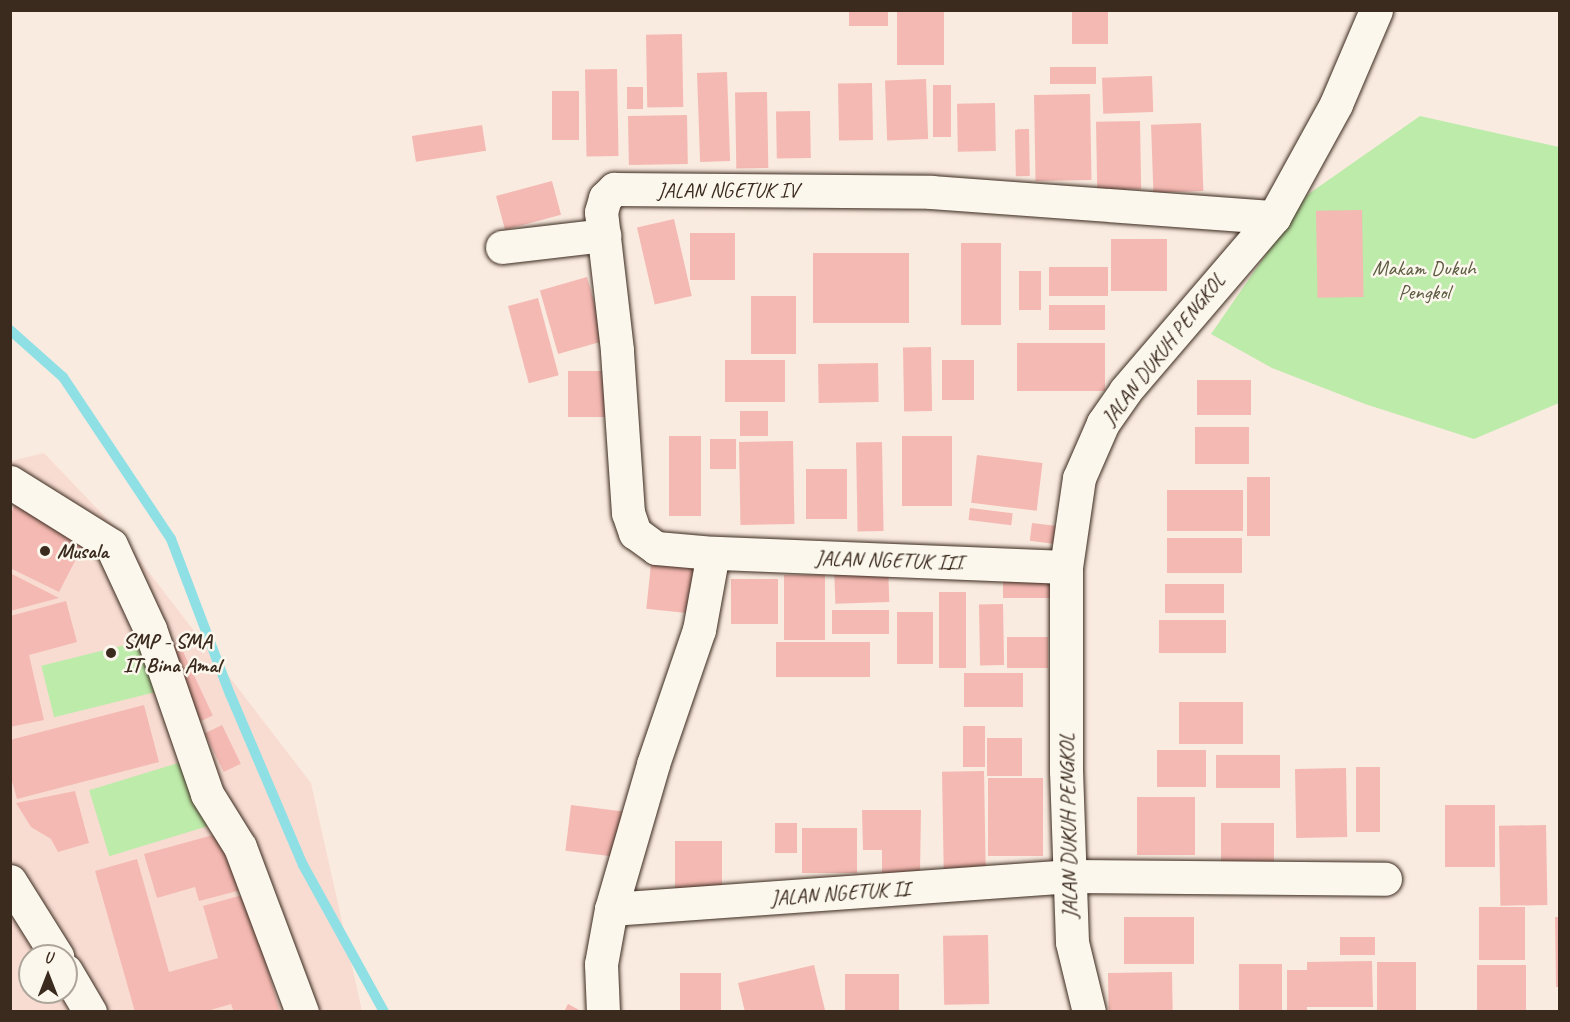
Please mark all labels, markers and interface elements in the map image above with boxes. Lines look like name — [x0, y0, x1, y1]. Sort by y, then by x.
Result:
street label: JALAN NGETUK IV — [657, 177, 799, 203]
park label: Makam Dukuh Pengkol — [1372, 255, 1476, 305]
street label: JALAN DUKUH PENGKOL — [1096, 268, 1230, 430]
place label: Musala — [57, 538, 108, 564]
marker: Musala — [38, 544, 52, 558]
street label: JALAN NGETUK III — [815, 545, 963, 575]
place label: SMP - SMA IT Bina Amal — [123, 628, 221, 678]
marker: SMP - SMA IT Bina Amal — [104, 646, 118, 660]
street label: JALAN DUKUH PENGKOL — [1054, 733, 1082, 919]
street label: JALAN NGETUK II — [770, 876, 910, 910]
north arrow — [18, 944, 78, 1004]
text: U — [44, 948, 52, 968]

